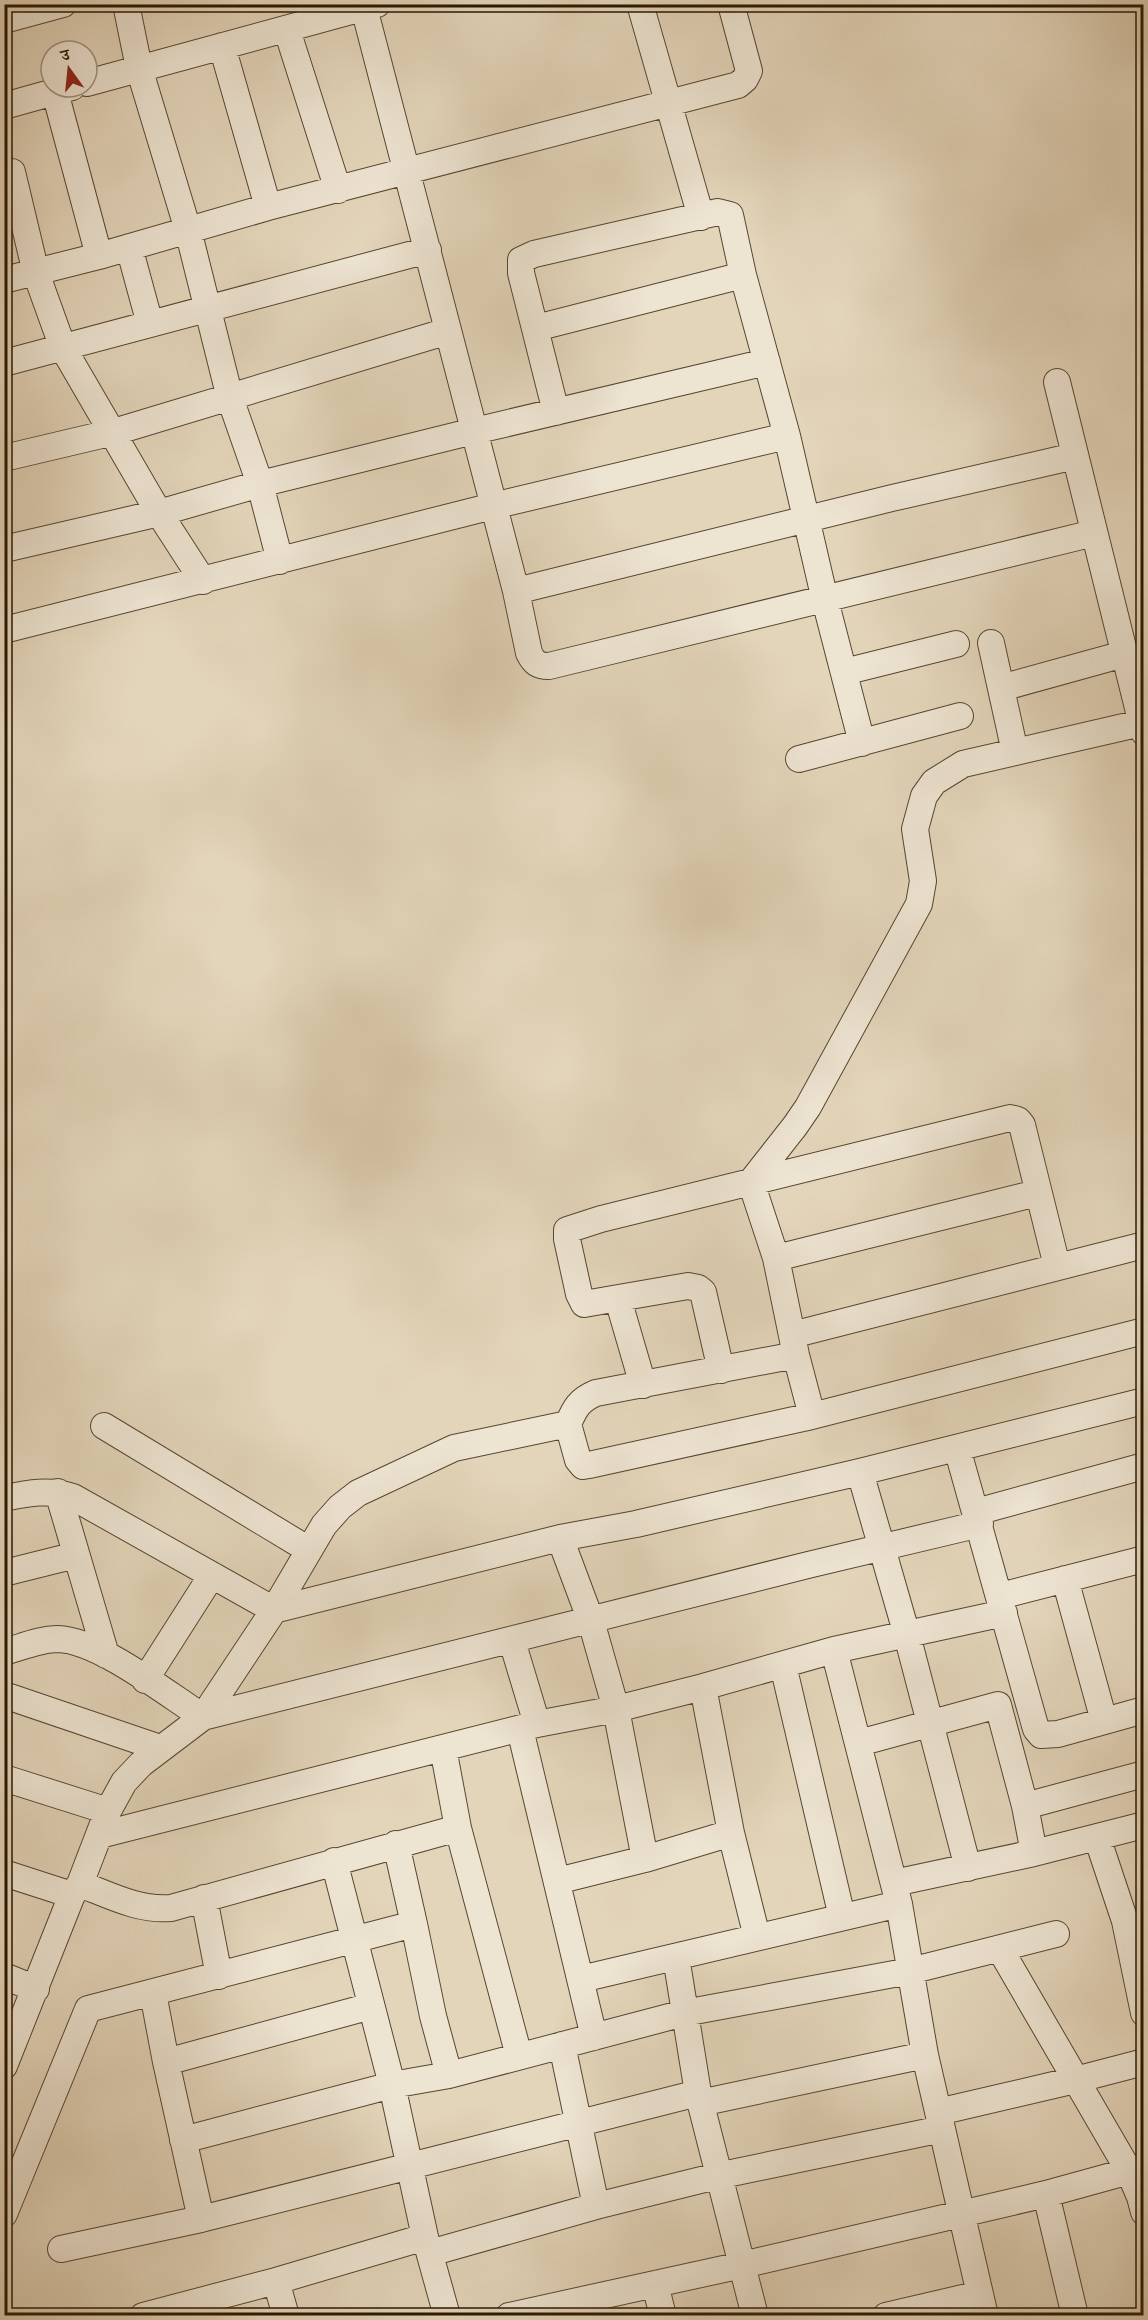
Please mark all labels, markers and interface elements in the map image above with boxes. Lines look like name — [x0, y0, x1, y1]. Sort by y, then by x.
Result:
north arrow — [39, 39, 99, 99]
text: उ — [58, 45, 74, 67]

